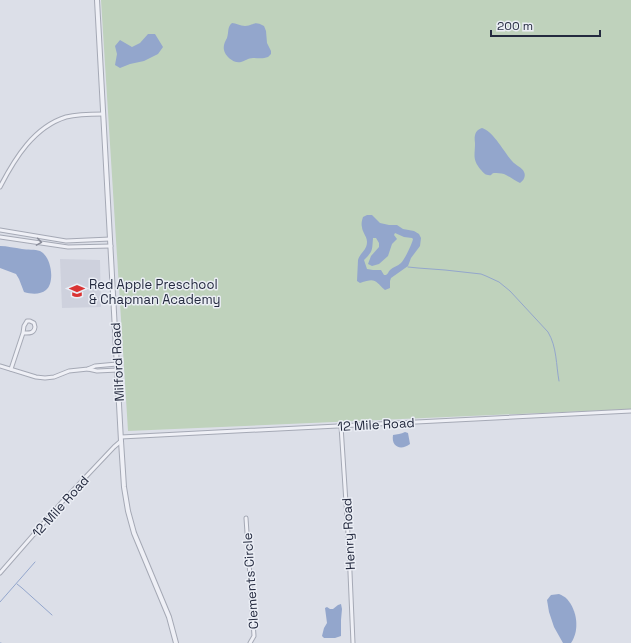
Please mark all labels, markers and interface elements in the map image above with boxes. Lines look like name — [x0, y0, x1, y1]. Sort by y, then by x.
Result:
scale bar — [491, 12, 600, 38]
text: 200 m — [497, 18, 533, 34]
one-way arrow — [36, 238, 42, 246]
place label: Red Apple Preschool & Chapman Academy — [89, 276, 221, 308]
school or university icon: Red Apple Preschool & Chapman Academy — [68, 282, 86, 300]
street label: Milford Road — [107, 322, 128, 402]
street label: 12 Mile Road — [337, 414, 415, 435]
street label: 12 Mile Road — [28, 472, 93, 541]
street label: Henry Road — [338, 497, 359, 571]
street label: Clements Circle — [239, 532, 262, 630]

